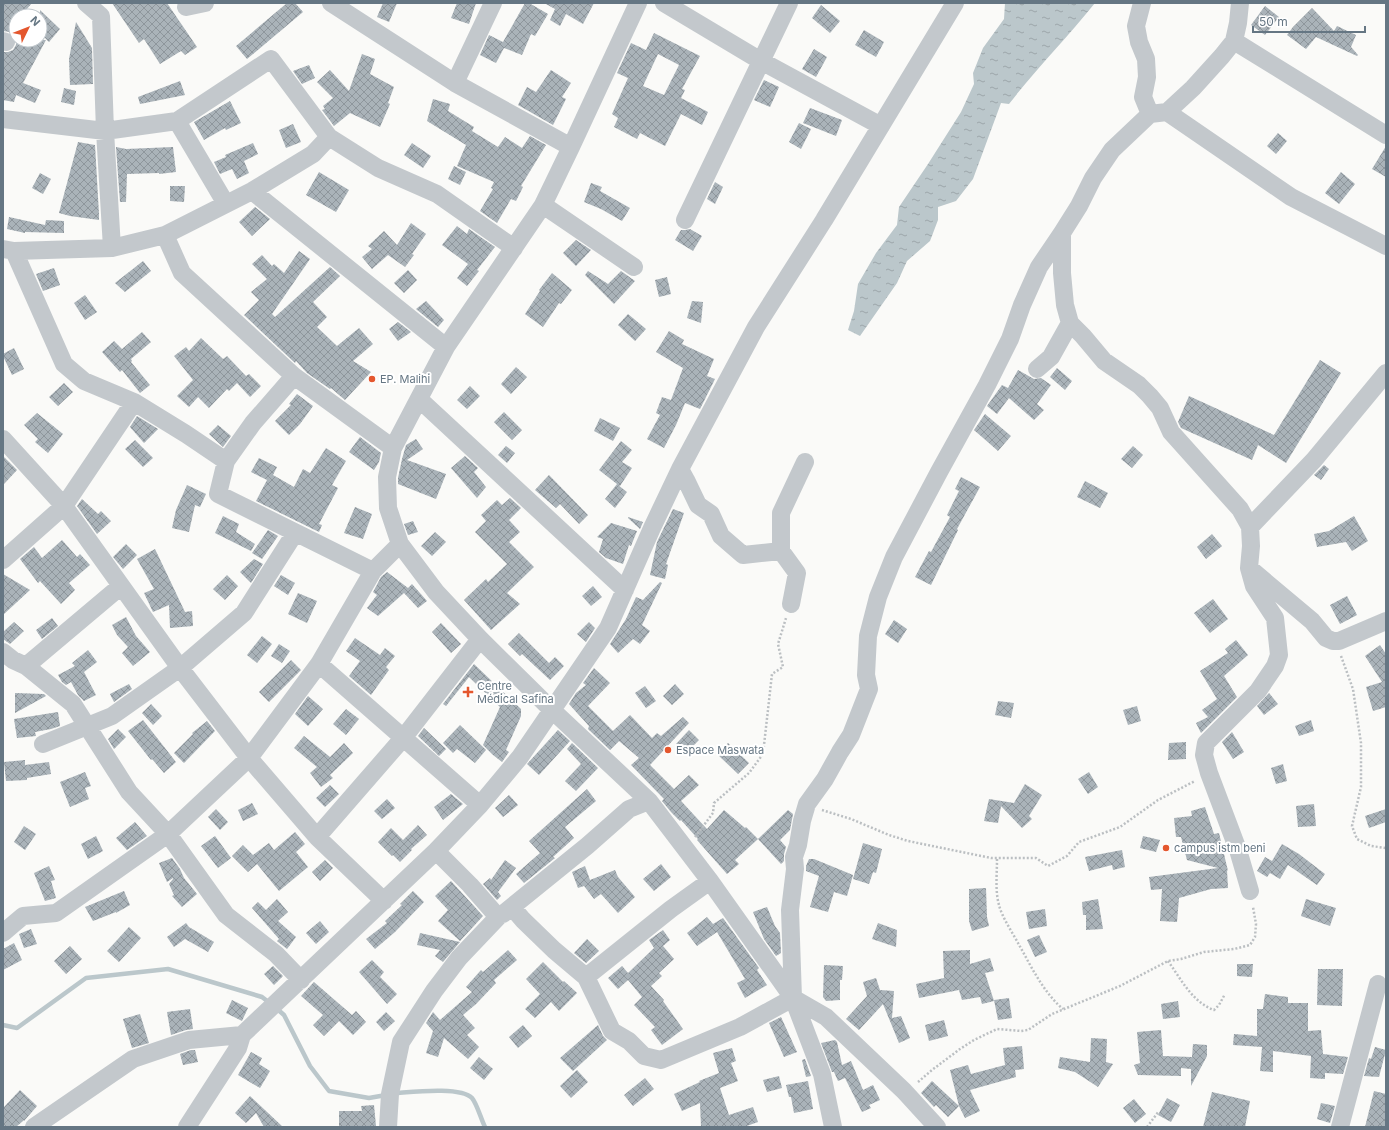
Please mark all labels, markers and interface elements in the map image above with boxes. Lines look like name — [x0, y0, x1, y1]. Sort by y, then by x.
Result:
north arrow — [8, 8, 48, 48]
scale bar — [1253, 8, 1365, 34]
text: N — [27, 13, 43, 29]
text: 50 m — [1259, 14, 1288, 29]
place label: EP. Malihi — [380, 372, 430, 386]
marker: EP. Malihi — [367, 374, 377, 384]
place label: Centre Médical Safina — [477, 679, 554, 706]
marker: Centre Médical Safina — [462, 686, 474, 698]
place label: Espace Maswata — [676, 743, 764, 757]
marker: Espace Maswata — [663, 745, 673, 755]
place label: campus istm beni — [1174, 841, 1265, 855]
marker: campus istm beni — [1161, 843, 1171, 853]

